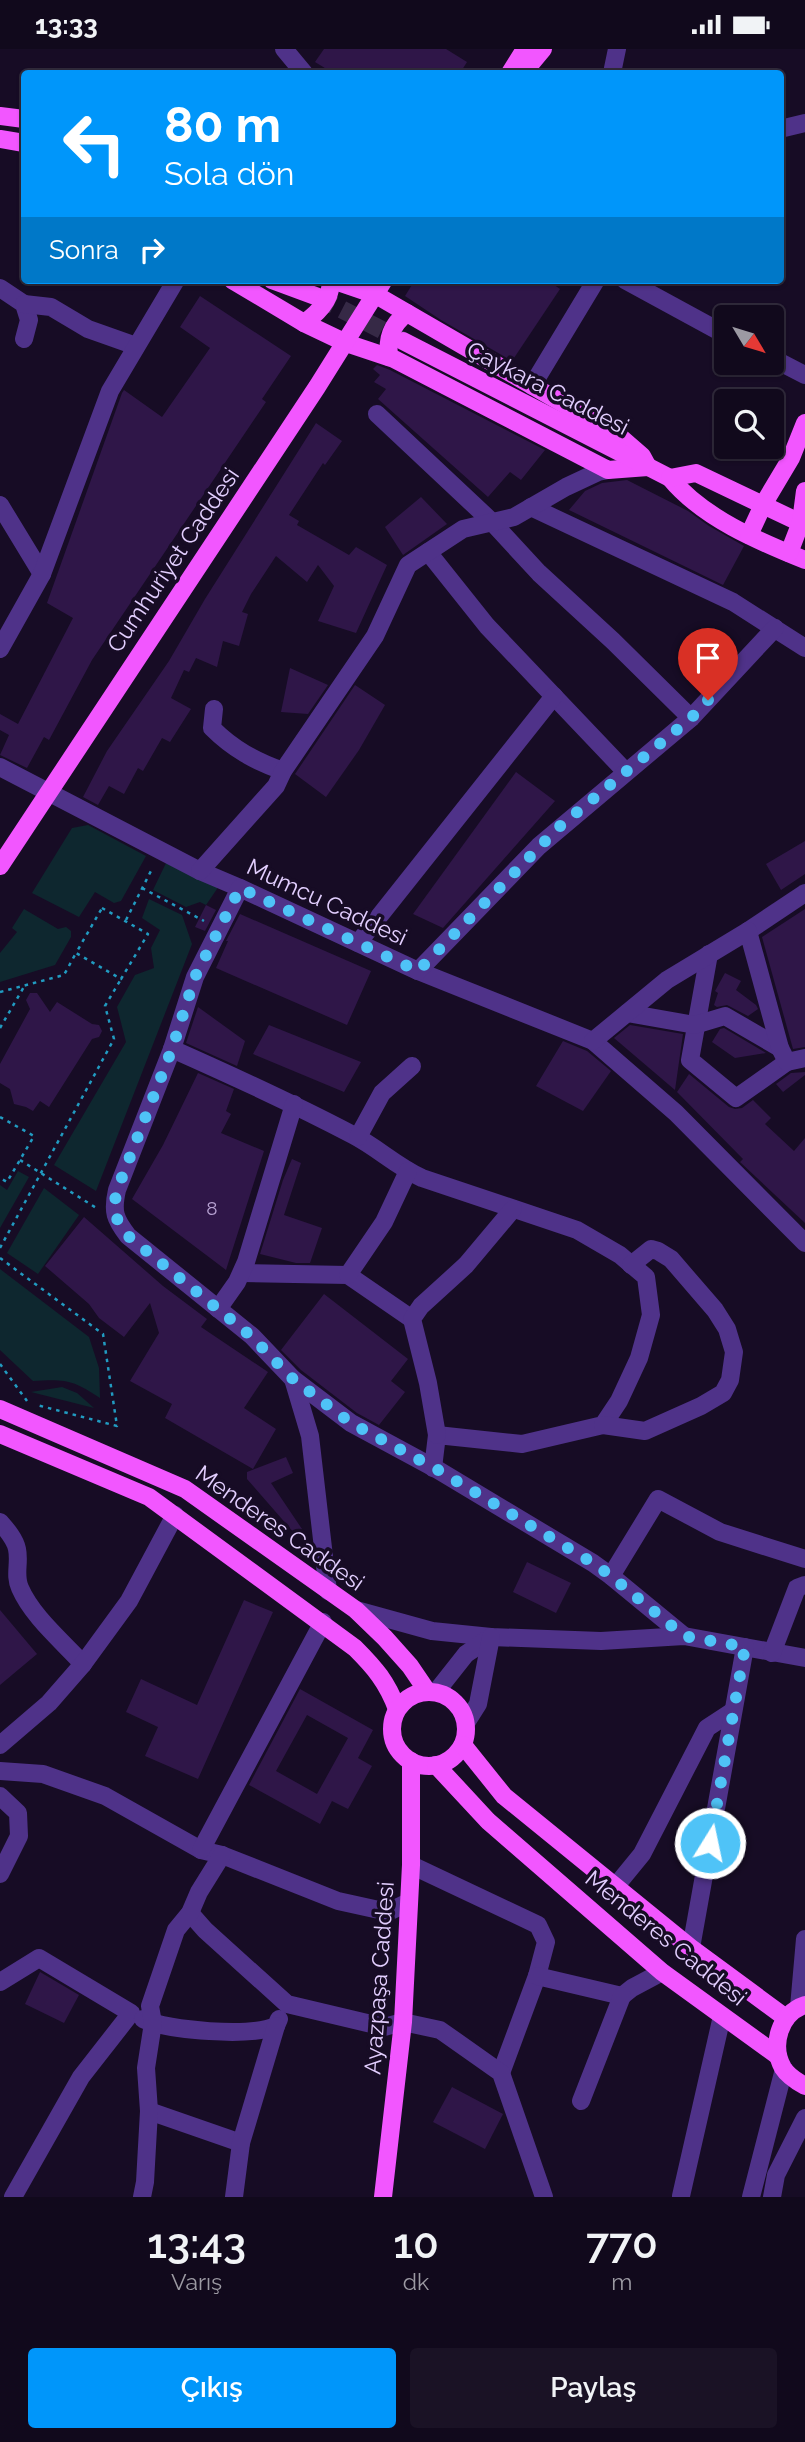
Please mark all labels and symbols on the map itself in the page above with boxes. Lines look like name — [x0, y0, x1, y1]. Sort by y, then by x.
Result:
north arrow — [714, 305, 784, 375]
street label: Çaykara Caddesi — [463, 335, 634, 440]
street label: Cumhuriyet Caddesi — [101, 463, 244, 657]
pin — [678, 628, 738, 700]
street label: Mumcu Caddesi — [243, 853, 412, 950]
house number: 8 — [206, 1197, 218, 1219]
street label: Menderes Caddesi — [191, 1459, 370, 1596]
position arrow — [673, 1806, 747, 1880]
street label: Menderes Caddesi — [580, 1864, 752, 2011]
street label: Ayazpaşa Caddesi — [358, 1880, 399, 2075]

